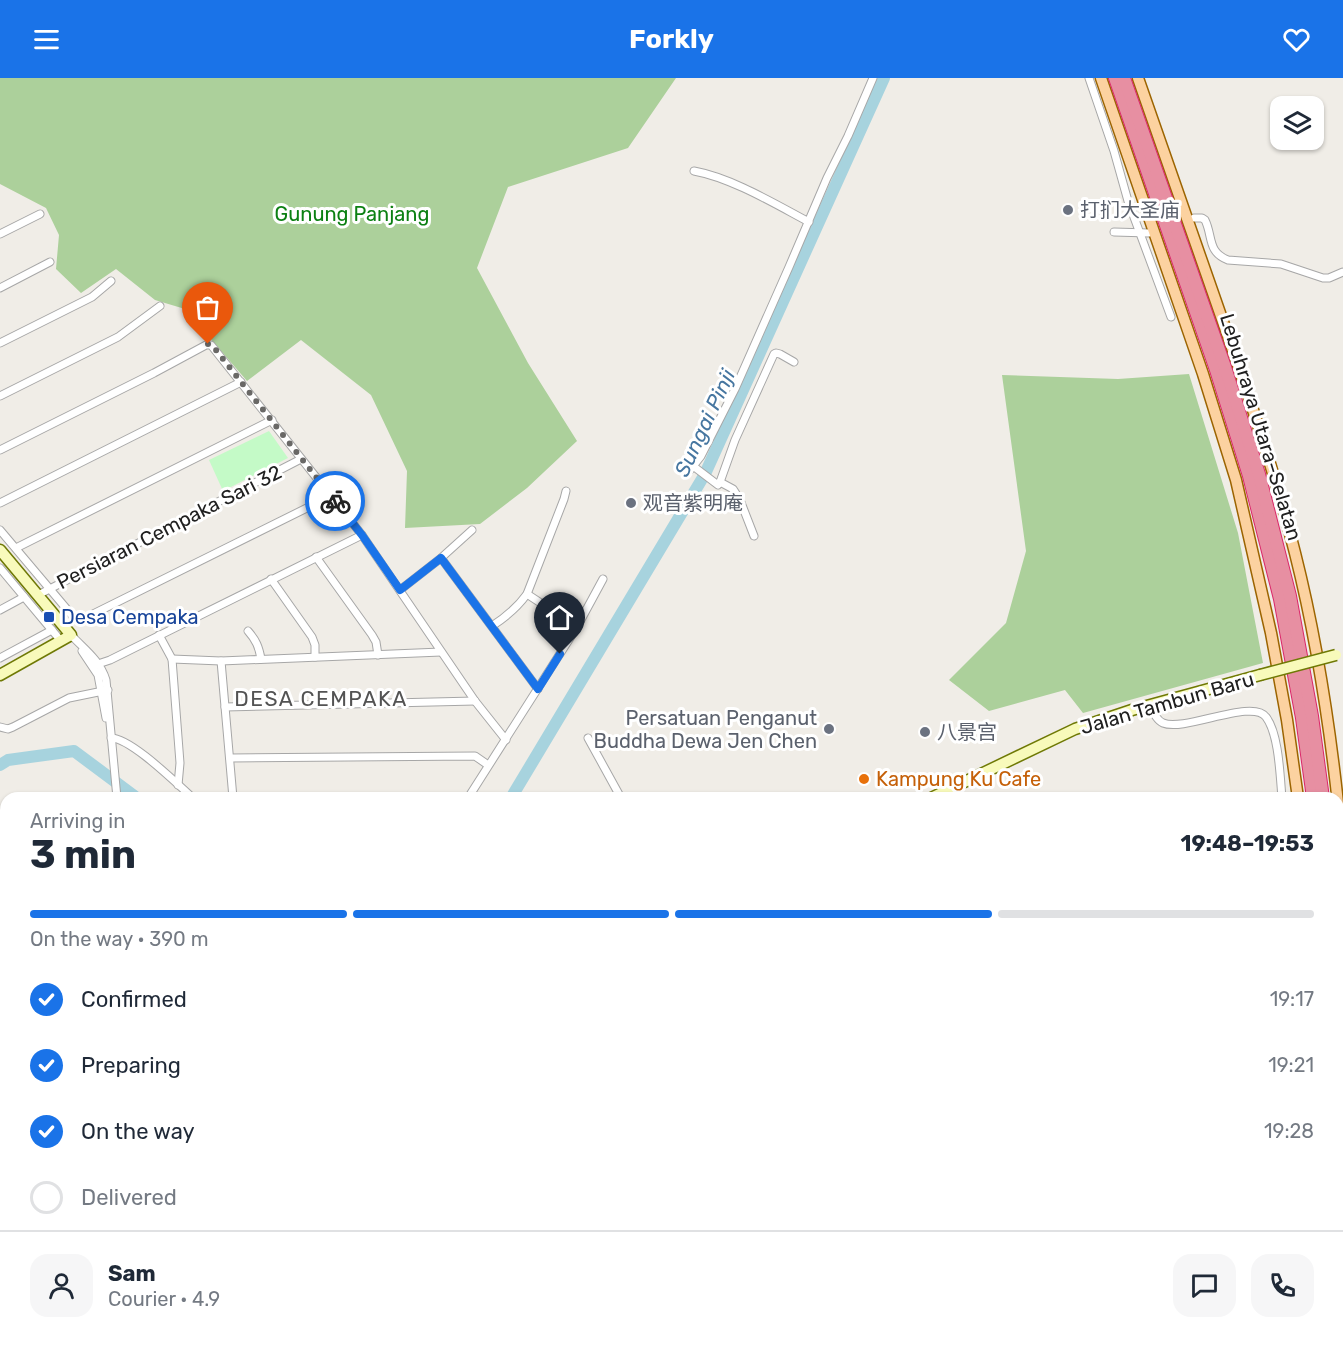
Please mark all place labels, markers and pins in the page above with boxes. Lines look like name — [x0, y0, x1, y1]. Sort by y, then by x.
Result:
place label: 打扪大圣庙 — [1080, 198, 1180, 222]
marker: 打扪大圣庙 — [1061, 203, 1075, 217]
pin — [182, 282, 233, 344]
place label: 观音紫明庵 — [643, 491, 743, 515]
marker: 观音紫明庵 — [624, 496, 638, 510]
pin — [534, 592, 585, 654]
place label: Desa Cempaka — [61, 605, 199, 629]
marker: Desa Cempaka — [42, 610, 56, 624]
place label: Persatuan Penganut Buddha Dewa Jen Chen — [594, 706, 817, 753]
place label: 八景宫 — [937, 720, 997, 744]
marker: Persatuan Penganut Buddha Dewa Jen Chen — [822, 722, 836, 736]
marker: 八景宫 — [918, 725, 932, 739]
place label: Kampung Ku Cafe — [876, 767, 1041, 791]
marker: Kampung Ku Cafe — [857, 772, 871, 786]

